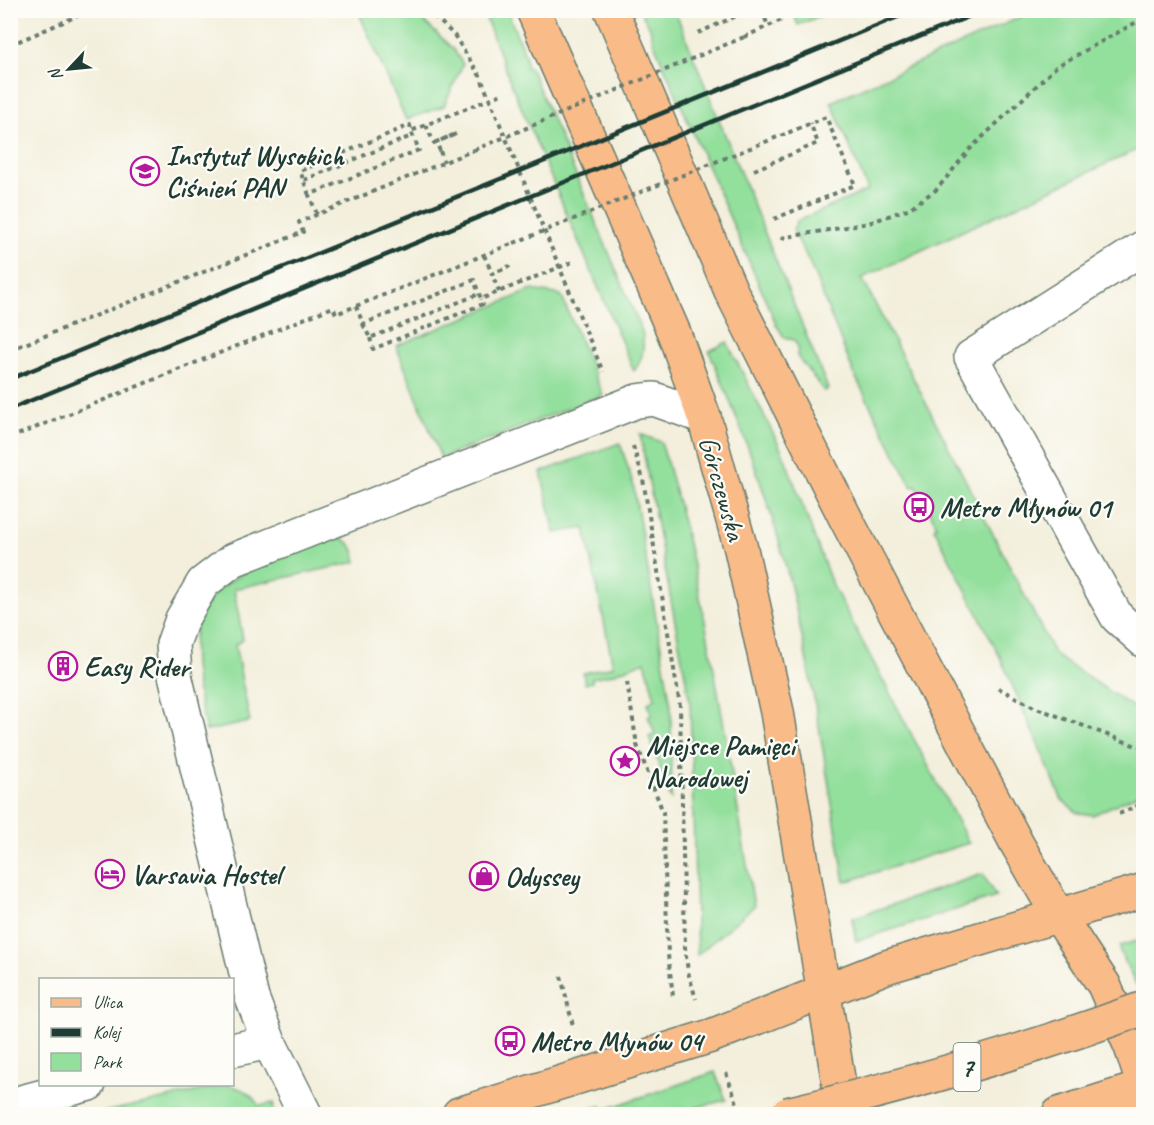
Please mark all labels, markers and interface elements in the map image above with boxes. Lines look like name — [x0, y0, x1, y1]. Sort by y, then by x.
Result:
north arrow — [39, 39, 99, 99]
text: N — [44, 64, 68, 84]
place label: Instytut Wysokich Ciśnień PAN — [166, 138, 345, 205]
school or university icon: Instytut Wysokich Ciśnień PAN — [129, 155, 161, 187]
street label: Górczewska — [691, 432, 755, 546]
place label: Metro Młynów 01 — [940, 490, 1115, 525]
bus stop icon: Metro Młynów 01 — [903, 491, 935, 523]
place label: Easy Rider — [84, 649, 192, 685]
building icon: Easy Rider — [47, 650, 79, 682]
place label: Miejsce Pamięci Narodowej — [646, 728, 798, 795]
place icon: Miejsce Pamięci Narodowej — [609, 745, 641, 777]
place label: Varsavia Hostel — [131, 857, 286, 892]
hotel icon: Varsavia Hostel — [94, 858, 126, 890]
place label: Odyssey — [505, 859, 581, 895]
shop icon: Odyssey — [468, 860, 500, 892]
legend — [39, 978, 234, 1086]
text: Ulica — [93, 991, 124, 1013]
text: Kolej — [93, 1021, 122, 1043]
place label: Metro Młynów 04 — [531, 1024, 706, 1059]
bus stop icon: Metro Młynów 04 — [494, 1025, 526, 1057]
road number: 7 — [954, 1043, 980, 1091]
text: Park — [93, 1051, 123, 1073]

